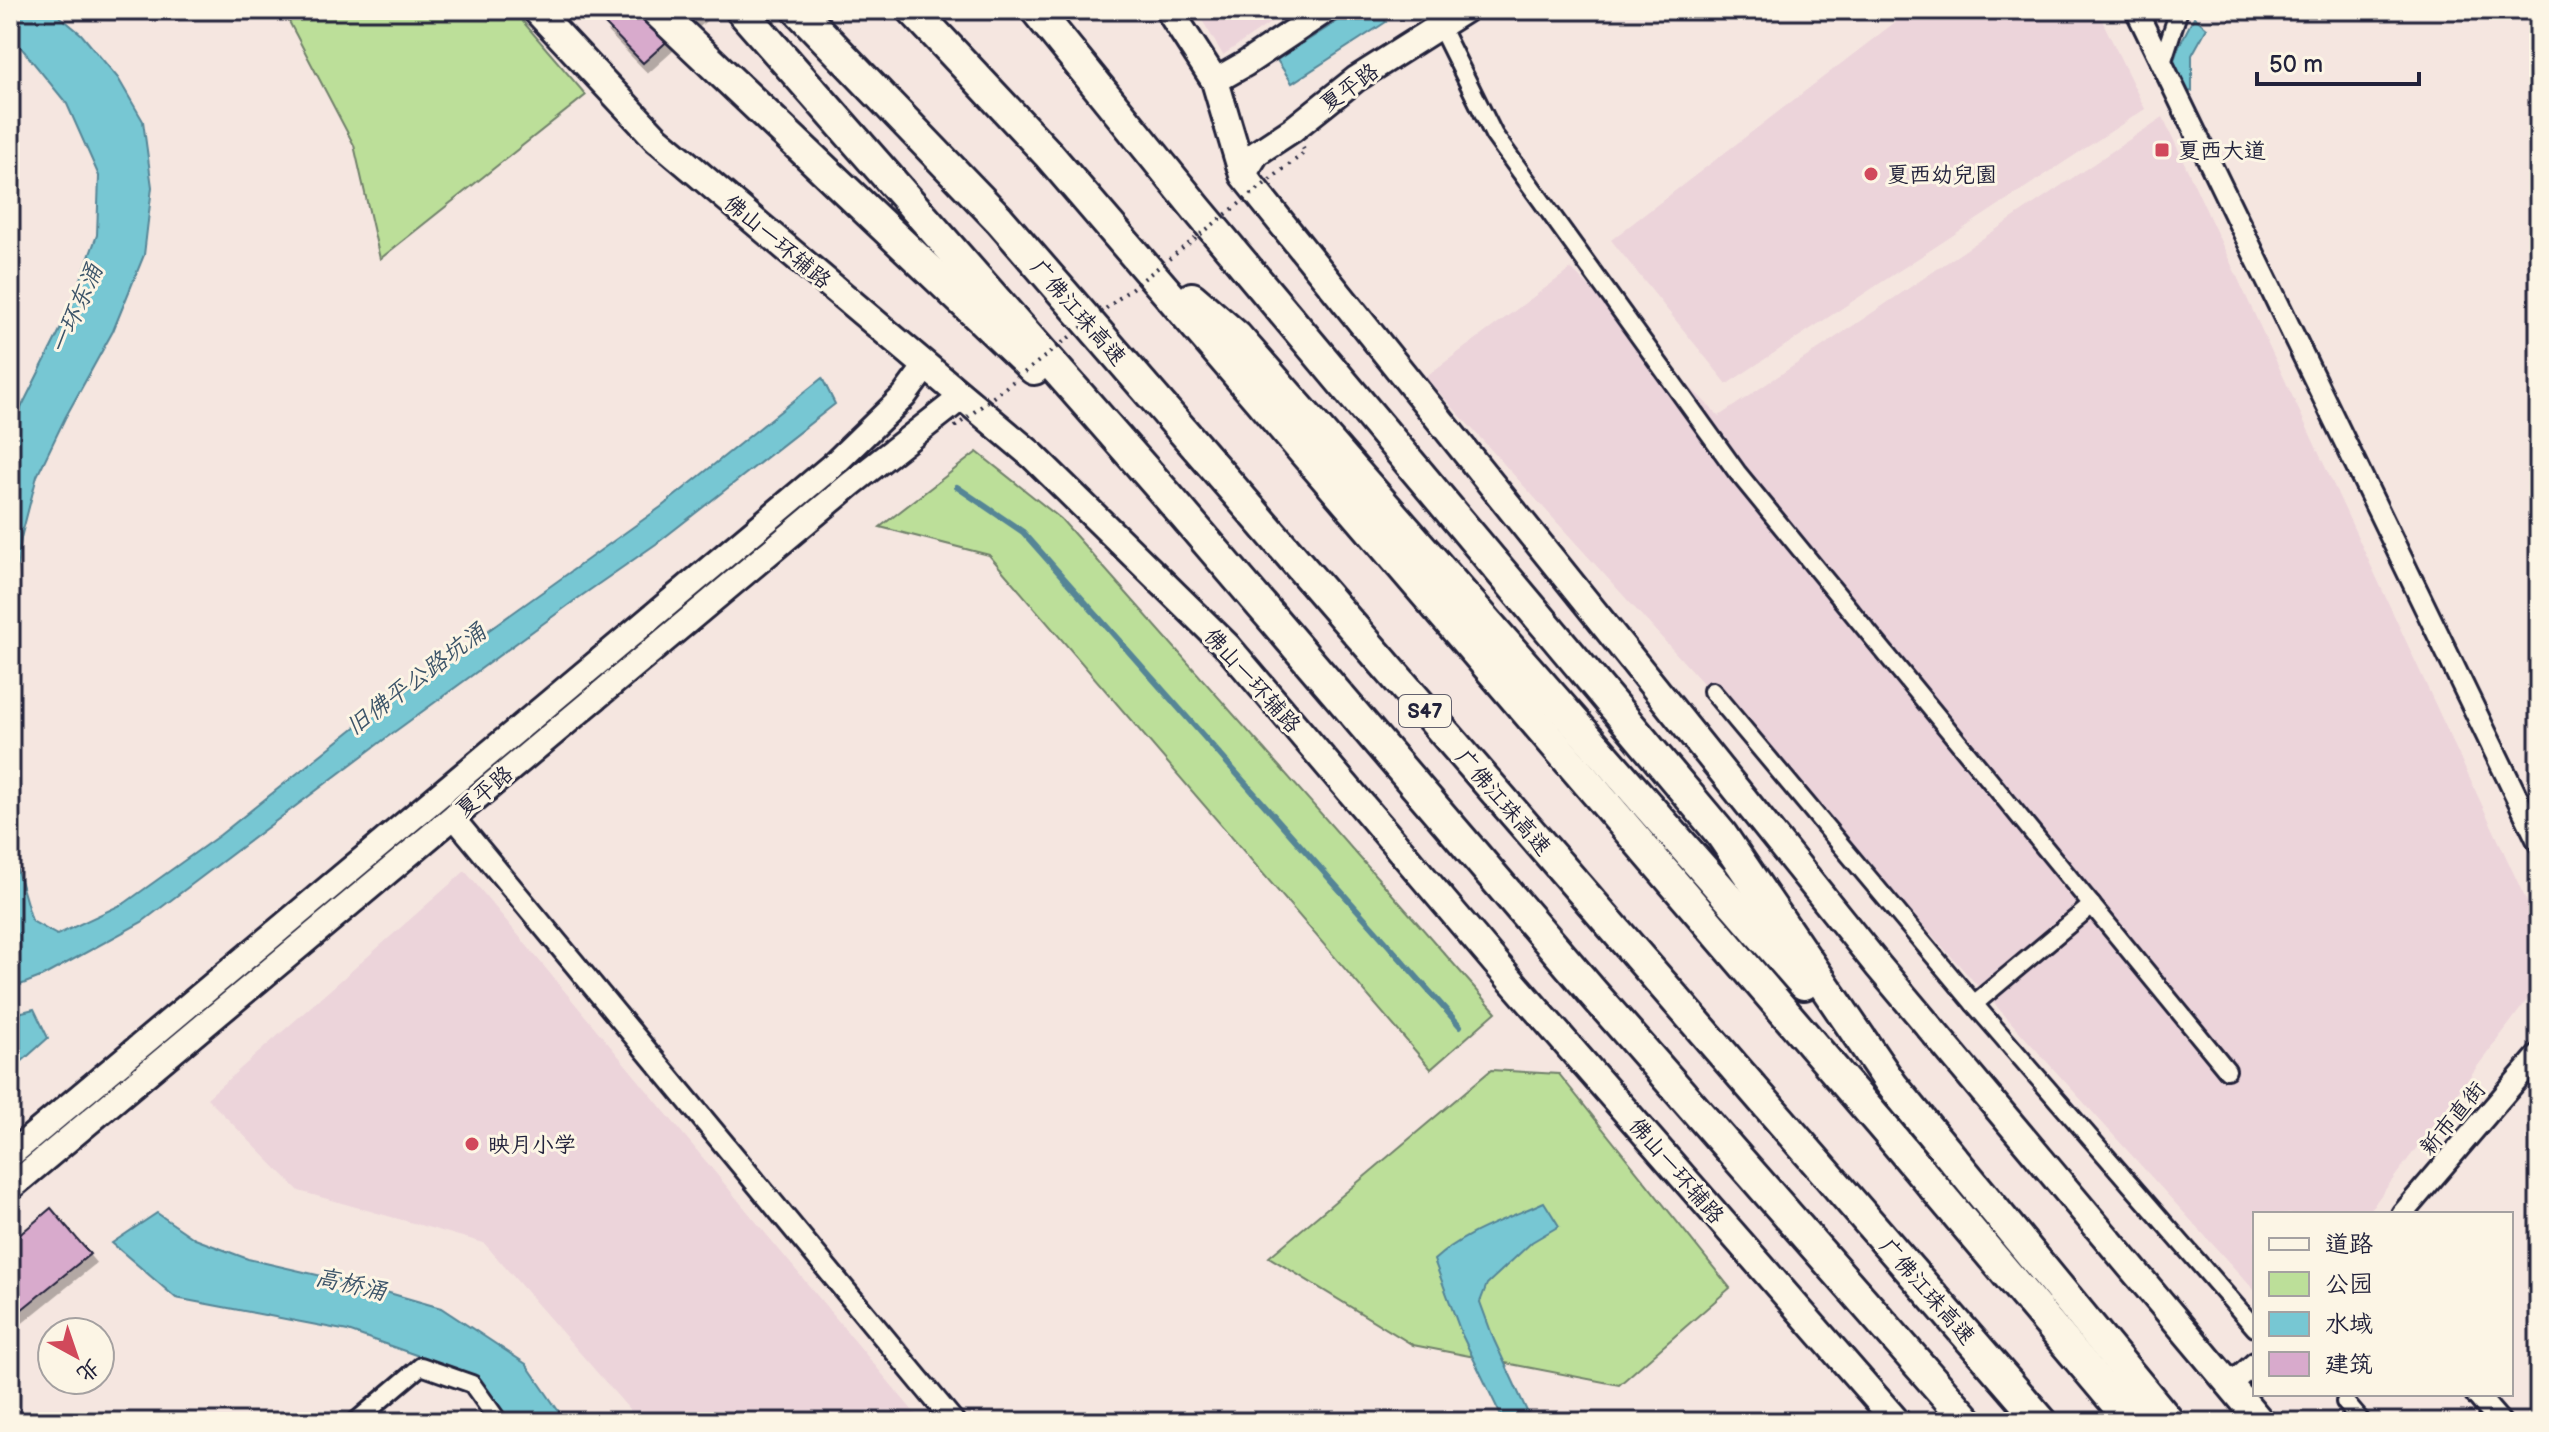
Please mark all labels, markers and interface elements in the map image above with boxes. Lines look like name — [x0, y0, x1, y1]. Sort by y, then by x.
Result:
scale bar — [2257, 36, 2419, 86]
text: 50 m — [2269, 50, 2323, 79]
street label: 夏平路 — [1315, 58, 1385, 119]
place label: 夏西大道 — [2178, 138, 2266, 165]
marker: 夏西大道 — [2153, 141, 2171, 159]
place label: 夏西幼兒園 — [1887, 162, 1997, 189]
marker: 夏西幼兒園 — [1862, 165, 1880, 183]
street label: 佛山一环辅路 — [718, 189, 836, 295]
street label: 广佛江珠高速 — [1024, 254, 1131, 372]
water label: 一环东涌 — [44, 259, 110, 359]
water label: 旧佛平公路坑涌 — [340, 617, 493, 742]
street label: 佛山一环辅路 — [1198, 623, 1306, 739]
road number: S47 — [1399, 695, 1451, 727]
street label: 广佛江珠高速 — [1449, 744, 1556, 862]
street label: 夏平路 — [451, 761, 519, 824]
street label: 新市直街 — [2415, 1077, 2492, 1161]
street label: 佛山一环辅路 — [1622, 1112, 1729, 1230]
place label: 映月小学 — [488, 1132, 576, 1159]
marker: 映月小学 — [463, 1135, 481, 1153]
legend — [2253, 1212, 2513, 1396]
text: 道路 — [2325, 1230, 2373, 1259]
street label: 广佛江珠高速 — [1873, 1233, 1980, 1351]
water label: 高桥涌 — [313, 1262, 390, 1307]
text: 公园 — [2325, 1270, 2373, 1299]
text: 水域 — [2325, 1310, 2373, 1339]
north arrow — [36, 1316, 116, 1396]
text: 建筑 — [2325, 1350, 2373, 1379]
text: 北 — [71, 1353, 105, 1388]

